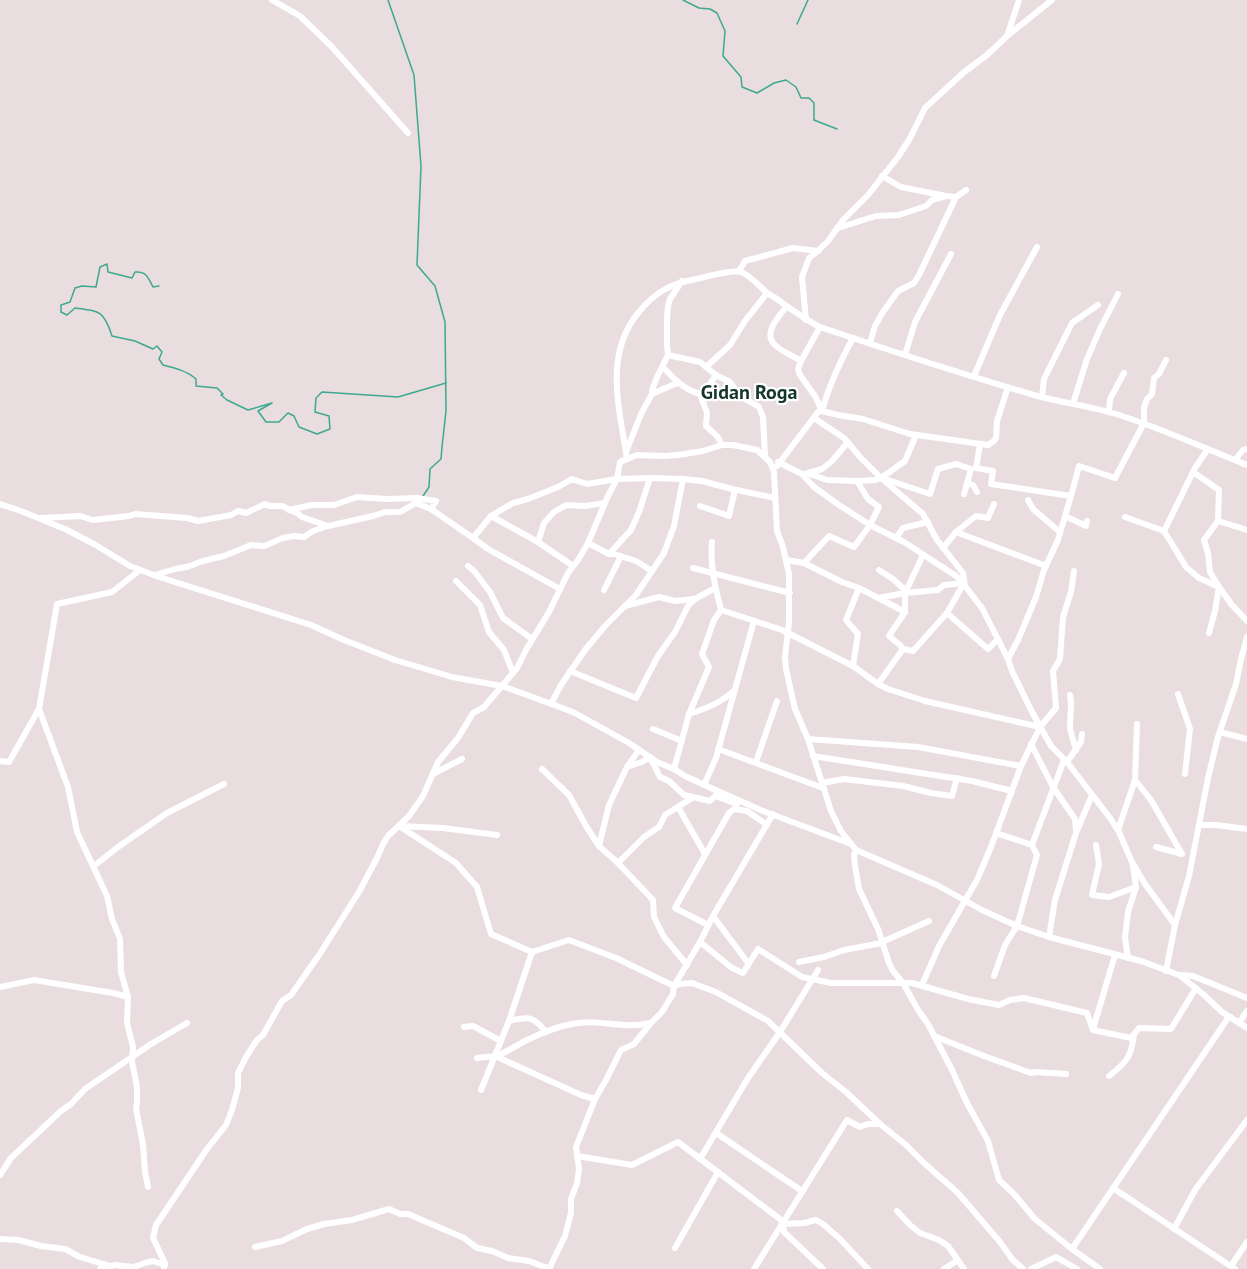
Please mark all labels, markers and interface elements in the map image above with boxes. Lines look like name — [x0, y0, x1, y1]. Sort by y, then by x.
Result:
district label: Gidan Roga — [701, 379, 797, 405]

